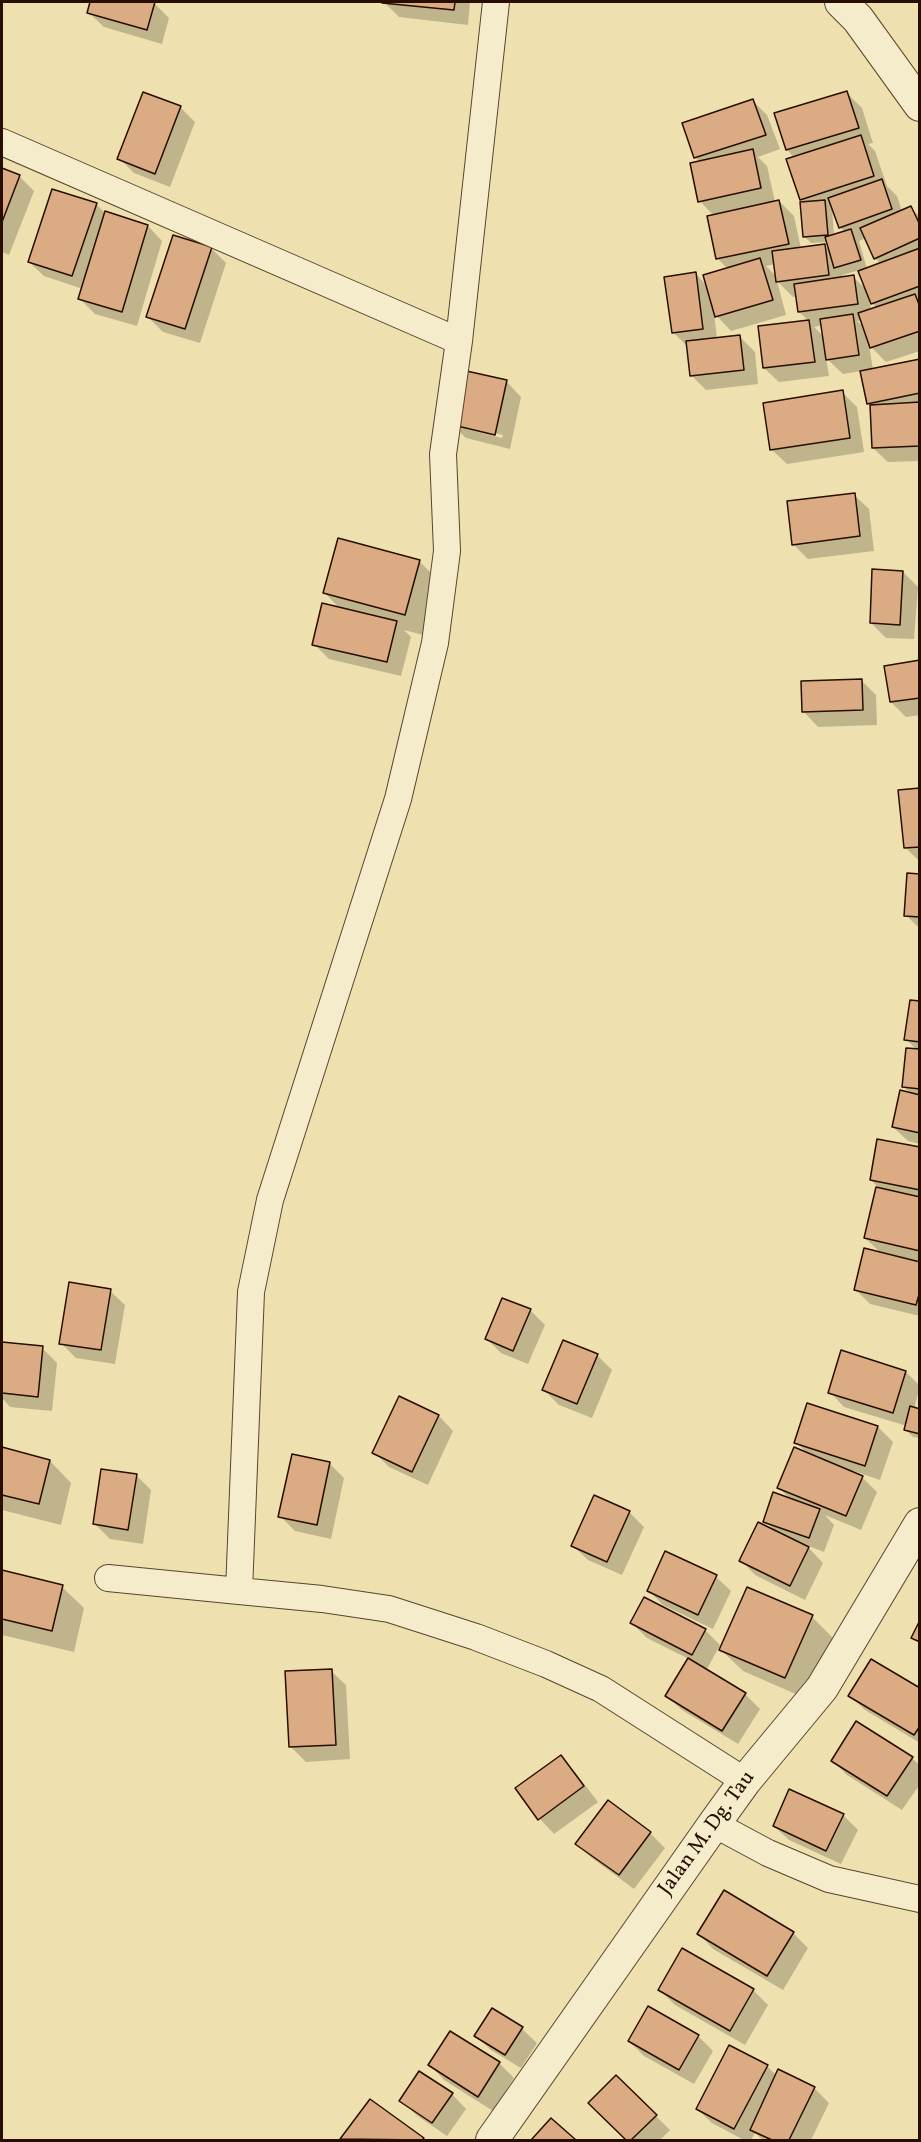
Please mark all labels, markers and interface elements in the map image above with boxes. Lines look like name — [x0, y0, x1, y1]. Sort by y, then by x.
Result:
street label: Jalan M. Dg. Tau — [654, 1767, 762, 1901]

